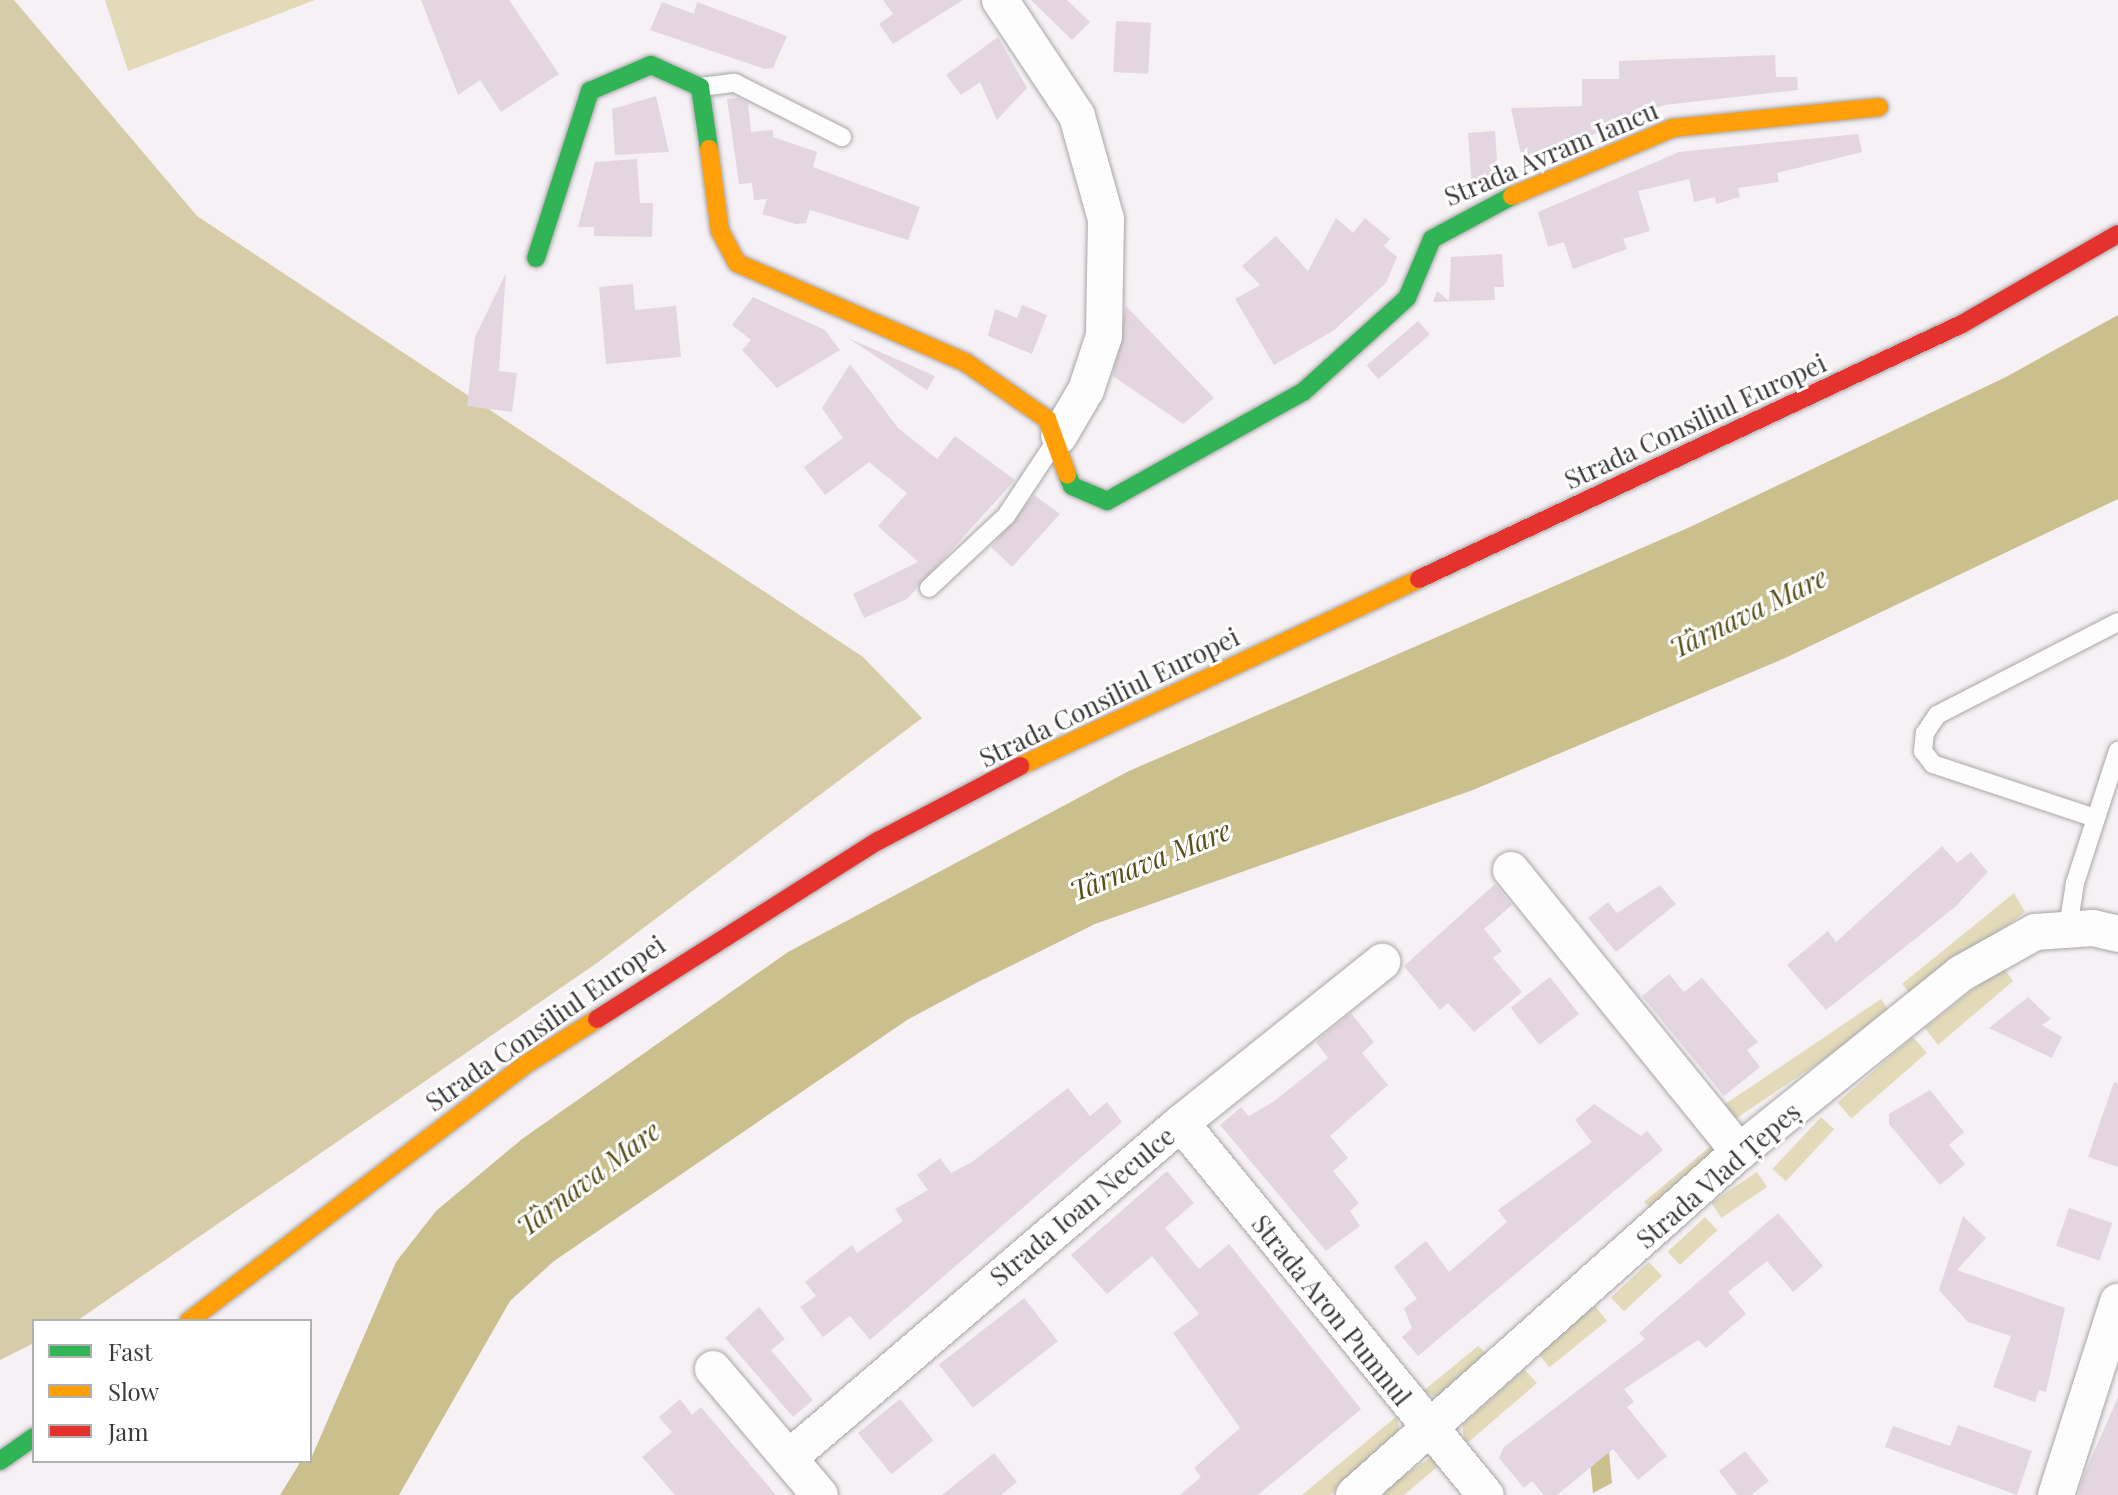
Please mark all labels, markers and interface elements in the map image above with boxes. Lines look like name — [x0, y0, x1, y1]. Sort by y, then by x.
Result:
street label: Strada Avram Iancu — [1439, 94, 1663, 212]
street label: Strada Consiliul Europei — [1559, 347, 1831, 495]
water label: Târnava Mare — [1664, 559, 1832, 665]
street label: Strada Consiliul Europei — [974, 620, 1244, 774]
water label: Târnava Mare — [1065, 812, 1235, 908]
street label: Strada Consiliul Europei — [419, 928, 671, 1118]
street label: Strada Vlad Țepeș — [1629, 1095, 1807, 1255]
water label: Târnava Mare — [510, 1113, 666, 1243]
street label: Strada Ioan Neculce — [983, 1120, 1181, 1292]
street label: Strada Aron Pumnul — [1245, 1208, 1419, 1412]
legend — [32, 1319, 312, 1463]
text: Fast — [108, 1335, 153, 1367]
text: Slow — [108, 1375, 159, 1407]
text: Jam — [108, 1415, 149, 1447]

